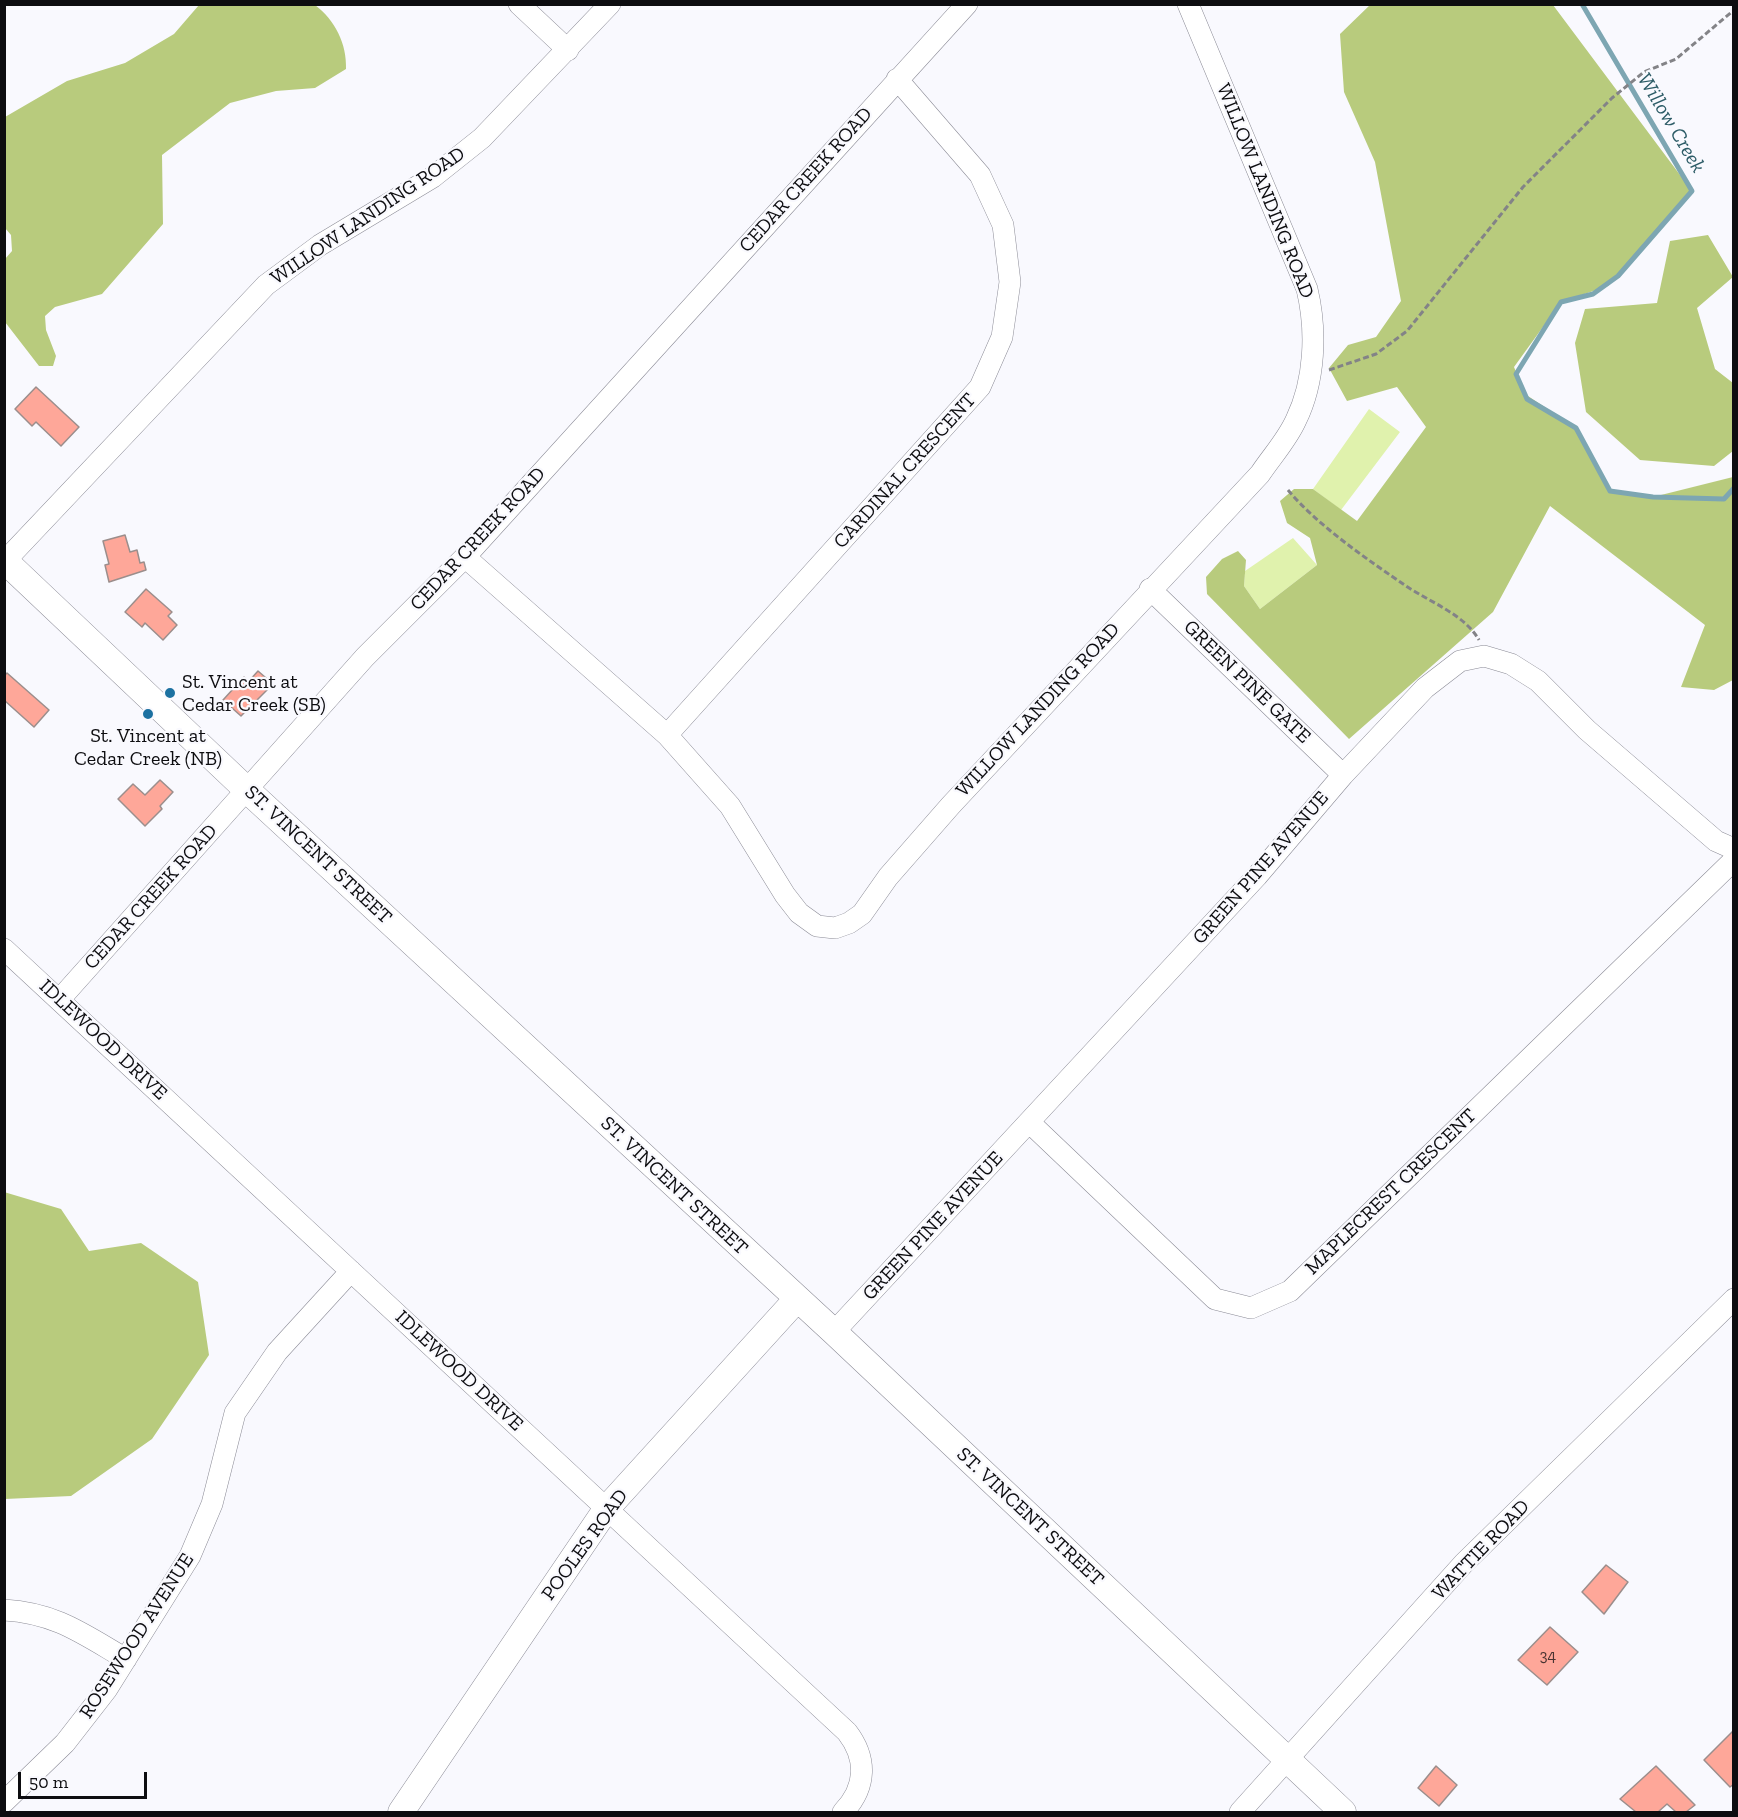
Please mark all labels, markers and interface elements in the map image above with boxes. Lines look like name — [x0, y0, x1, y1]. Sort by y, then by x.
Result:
water label: Willow Creek — [1631, 69, 1711, 177]
street label: WILLOW LANDING ROAD — [1211, 80, 1319, 302]
street label: CEDAR CREEK ROAD — [734, 102, 878, 258]
street label: WILLOW LANDING ROAD — [266, 142, 470, 290]
street label: CARDINAL CRESCENT — [829, 388, 981, 554]
street label: CEDAR CREEK ROAD — [405, 462, 551, 616]
street label: GREEN PINE GATE — [1178, 615, 1316, 749]
street label: WILLOW LANDING ROAD — [951, 618, 1125, 802]
place label: St. Vincent at Cedar Creek (SB) — [182, 670, 326, 717]
marker: St. Vincent at Cedar Creek (SB) — [163, 686, 177, 700]
marker: St. Vincent at Cedar Creek (NB) — [141, 707, 155, 721]
place label: St. Vincent at Cedar Creek (NB) — [74, 724, 222, 771]
street label: ST. VINCENT STREET — [239, 781, 397, 929]
street label: GREEN PINE AVENUE — [1188, 787, 1334, 949]
street label: CEDAR CREEK ROAD — [79, 819, 223, 975]
street label: IDLEWOOD DRIVE — [34, 975, 172, 1105]
street label: MAPLECREST CRESCENT — [1300, 1104, 1482, 1280]
street label: ST. VINCENT STREET — [595, 1112, 753, 1260]
street label: GREEN PINE AVENUE — [858, 1147, 1008, 1305]
street label: IDLEWOOD DRIVE — [390, 1306, 528, 1436]
street label: ST. VINCENT STREET — [951, 1443, 1109, 1591]
street label: POOLES ROAD — [537, 1485, 633, 1605]
street label: WATTIE ROAD — [1427, 1495, 1535, 1605]
street label: ROSEWOOD AVENUE — [75, 1549, 199, 1723]
house number: 34 — [1540, 1646, 1556, 1666]
scale bar — [21, 1760, 150, 1798]
text: 50 m — [29, 1771, 68, 1793]

